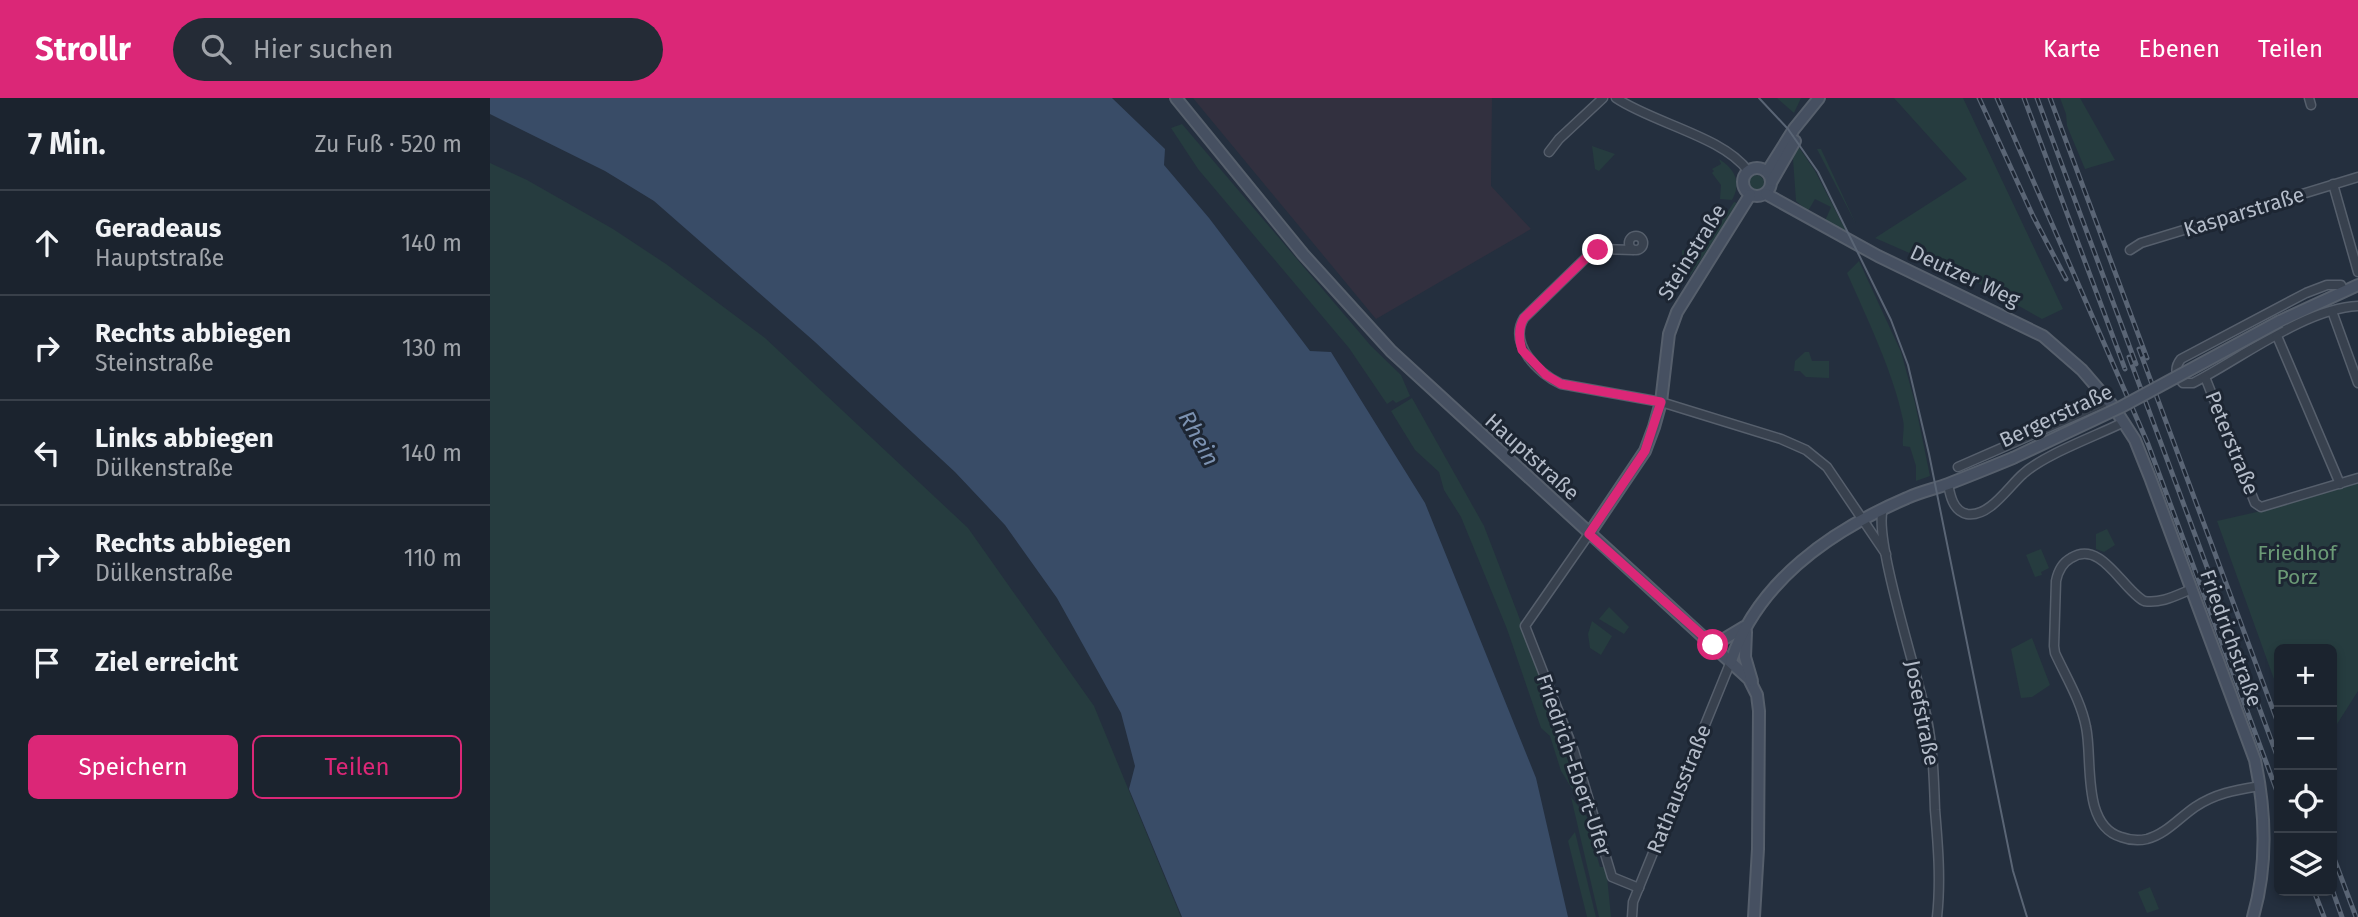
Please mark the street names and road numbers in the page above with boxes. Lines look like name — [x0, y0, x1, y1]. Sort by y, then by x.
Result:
street label: Kasparstraße — [2181, 181, 2307, 243]
street label: Steinstraße — [1652, 199, 1732, 305]
street label: Deutzer Weg — [1906, 239, 2024, 313]
street label: Bergerstraße — [1995, 378, 2117, 454]
street label: Peterstraße — [2199, 387, 2265, 499]
street label: Hauptstraße — [1479, 408, 1585, 506]
street label: Friedrichstraße — [2194, 566, 2268, 710]
street label: Josefstraße — [1899, 658, 1945, 768]
street label: Friedrich-Ebert-Ufer — [1531, 670, 1617, 860]
street label: Rathausstraße — [1641, 721, 1717, 857]

